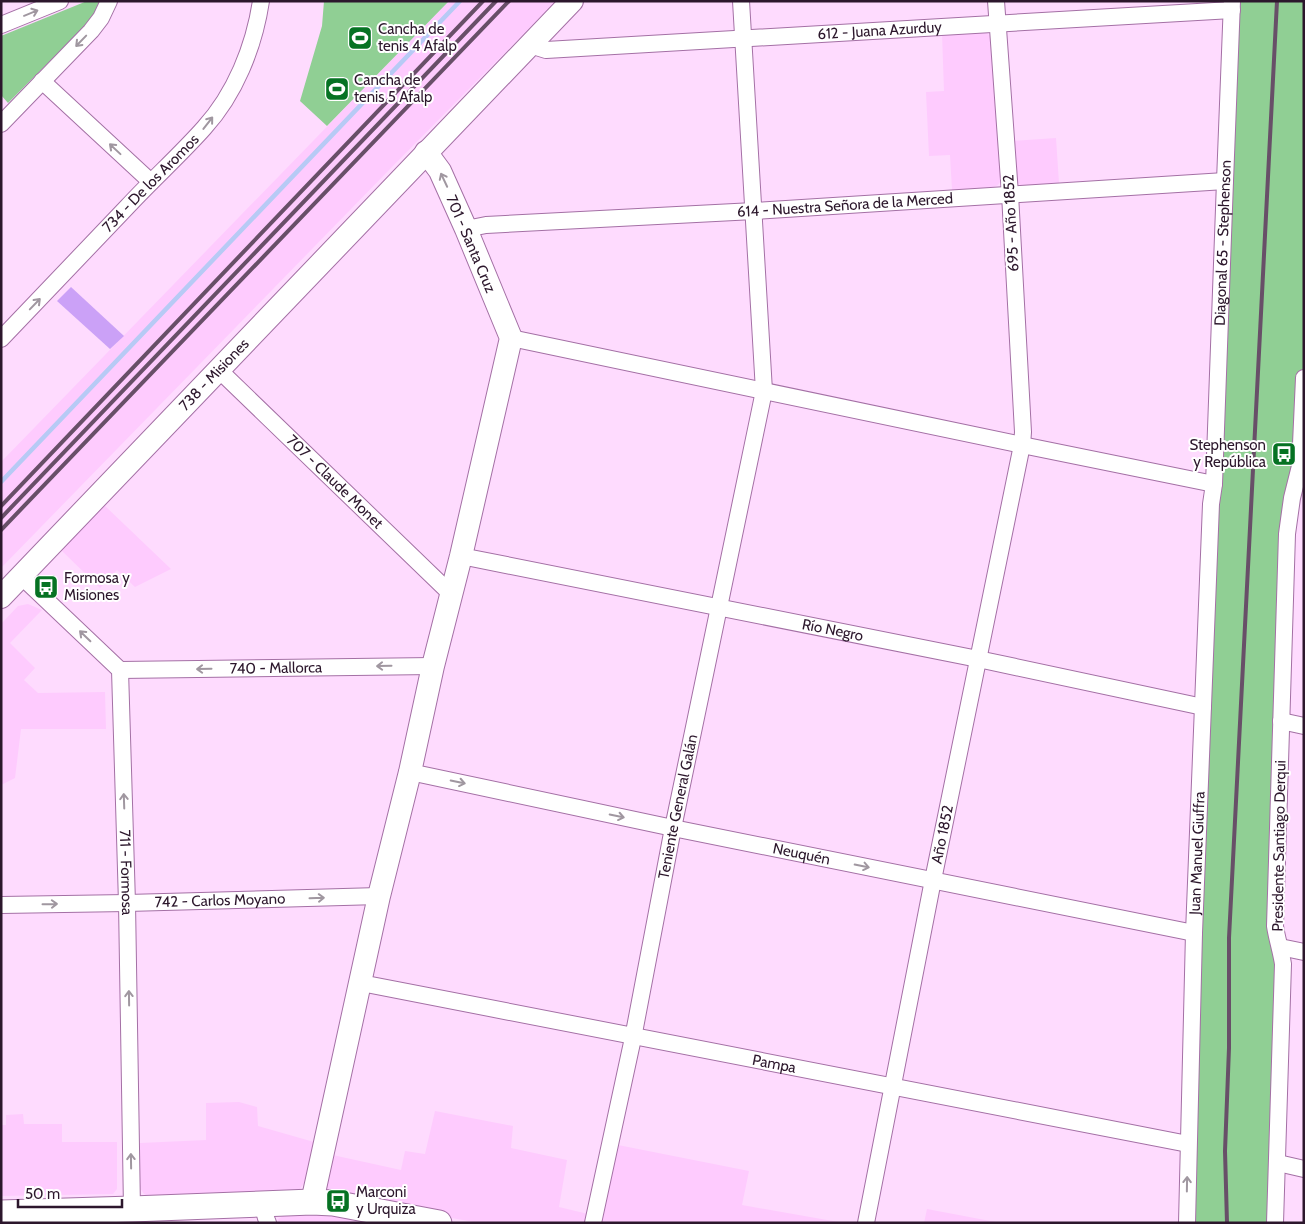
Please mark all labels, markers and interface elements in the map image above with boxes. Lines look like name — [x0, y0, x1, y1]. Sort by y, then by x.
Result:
one-way arrow — [23, 8, 38, 17]
street label: 612 - Juana Azurduy — [817, 18, 943, 43]
place label: Cancha de tenis 4 Afalp — [378, 20, 457, 55]
sports icon: Cancha de tenis 4 Afalp — [347, 25, 373, 51]
one-way arrow — [76, 34, 88, 46]
place label: Cancha de tenis 5 Afalp — [354, 71, 432, 106]
sports icon: Cancha de tenis 5 Afalp — [324, 76, 350, 102]
one-way arrow — [202, 117, 213, 130]
street label: 734 - De los Aromos — [99, 130, 203, 236]
one-way arrow — [109, 143, 122, 155]
street label: Diagonal 65 - Stephenson — [1211, 160, 1235, 326]
one-way arrow — [439, 173, 449, 188]
street label: 695 - Año 1852 — [999, 174, 1023, 272]
street label: 614 - Nuestra Señora de la Merced — [737, 189, 954, 221]
street label: 701 - Santa Cruz — [442, 192, 500, 296]
one-way arrow — [29, 298, 41, 310]
street label: 738 - Misiones — [175, 335, 253, 414]
street label: 707 - Claude Monet — [283, 431, 387, 532]
place label: Stephenson y República — [1189, 436, 1267, 471]
bus stop icon: Stephenson y República — [1271, 441, 1297, 467]
place label: Formosa y Misiones — [64, 569, 130, 604]
bus stop icon: Formosa y Misiones — [33, 574, 59, 600]
street label: Río Negro — [800, 615, 865, 645]
one-way arrow — [79, 631, 91, 643]
street label: 740 - Mallorca — [230, 658, 323, 678]
one-way arrow — [377, 662, 393, 671]
one-way arrow — [197, 664, 213, 674]
street label: Teniente General Galán — [655, 733, 701, 880]
street label: Presidente Santiago Derqui — [1269, 760, 1289, 932]
one-way arrow — [450, 778, 466, 787]
street label: Juan Manuel Giuffra — [1186, 790, 1209, 916]
one-way arrow — [119, 793, 129, 810]
street label: Año 1852 — [928, 803, 957, 865]
one-way arrow — [609, 812, 625, 821]
street label: 711 - Formosa — [116, 829, 136, 916]
street label: Neuquén — [771, 839, 832, 868]
one-way arrow — [854, 861, 870, 871]
street label: 742 - Carlos Moyano — [154, 890, 286, 911]
one-way arrow — [309, 893, 325, 903]
one-way arrow — [42, 899, 58, 909]
one-way arrow — [124, 990, 134, 1006]
street label: Pampa — [751, 1051, 798, 1077]
one-way arrow — [127, 1153, 136, 1169]
scale bar — [18, 1176, 121, 1208]
one-way arrow — [1182, 1176, 1192, 1192]
place label: Marconi y Urquiza — [356, 1183, 417, 1218]
text: 50 m — [25, 1185, 60, 1203]
bus stop icon: Marconi y Urquiza — [325, 1188, 351, 1214]

